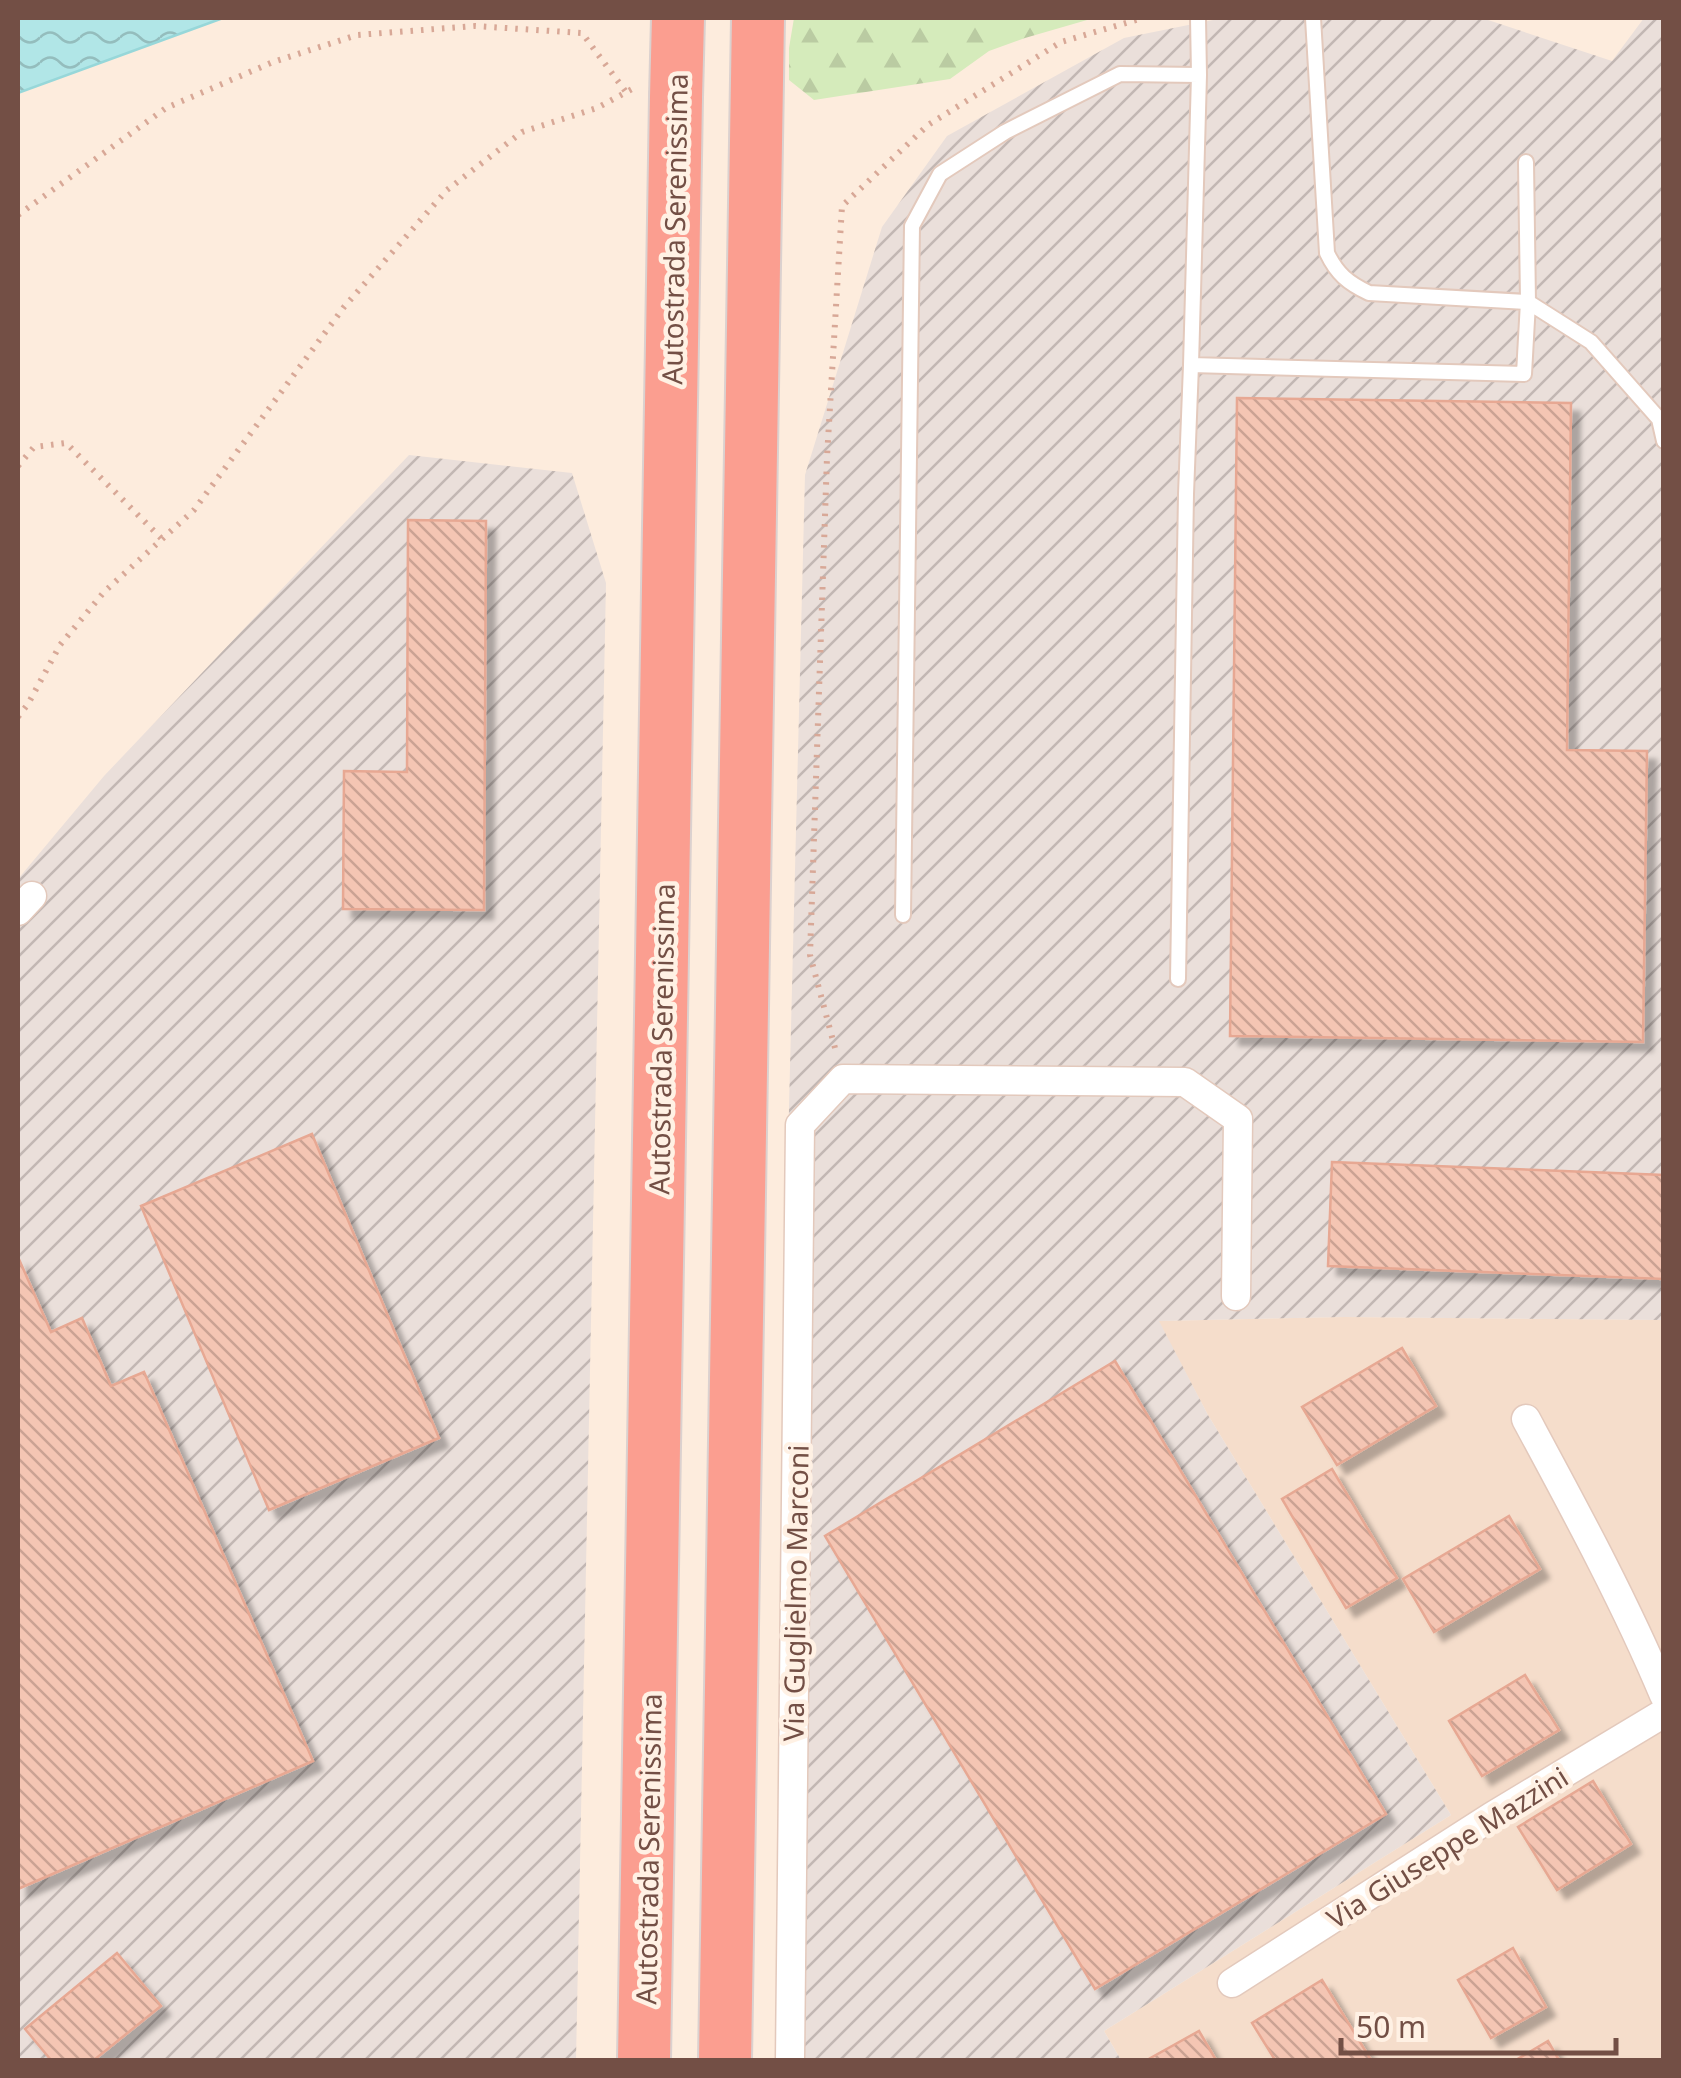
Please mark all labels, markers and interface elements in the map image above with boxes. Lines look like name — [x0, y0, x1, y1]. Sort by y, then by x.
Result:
street label: Autostrada Serenissima — [652, 73, 696, 385]
street label: Autostrada Serenissima — [639, 883, 683, 1195]
street label: Via Guglielmo Marconi — [773, 1444, 817, 1742]
street label: Autostrada Serenissima — [626, 1693, 670, 2005]
street label: Via Giuseppe Mazzini — [1319, 1757, 1575, 1937]
scale bar — [1341, 1993, 1616, 2055]
text: 50 m — [1356, 2006, 1426, 2047]

